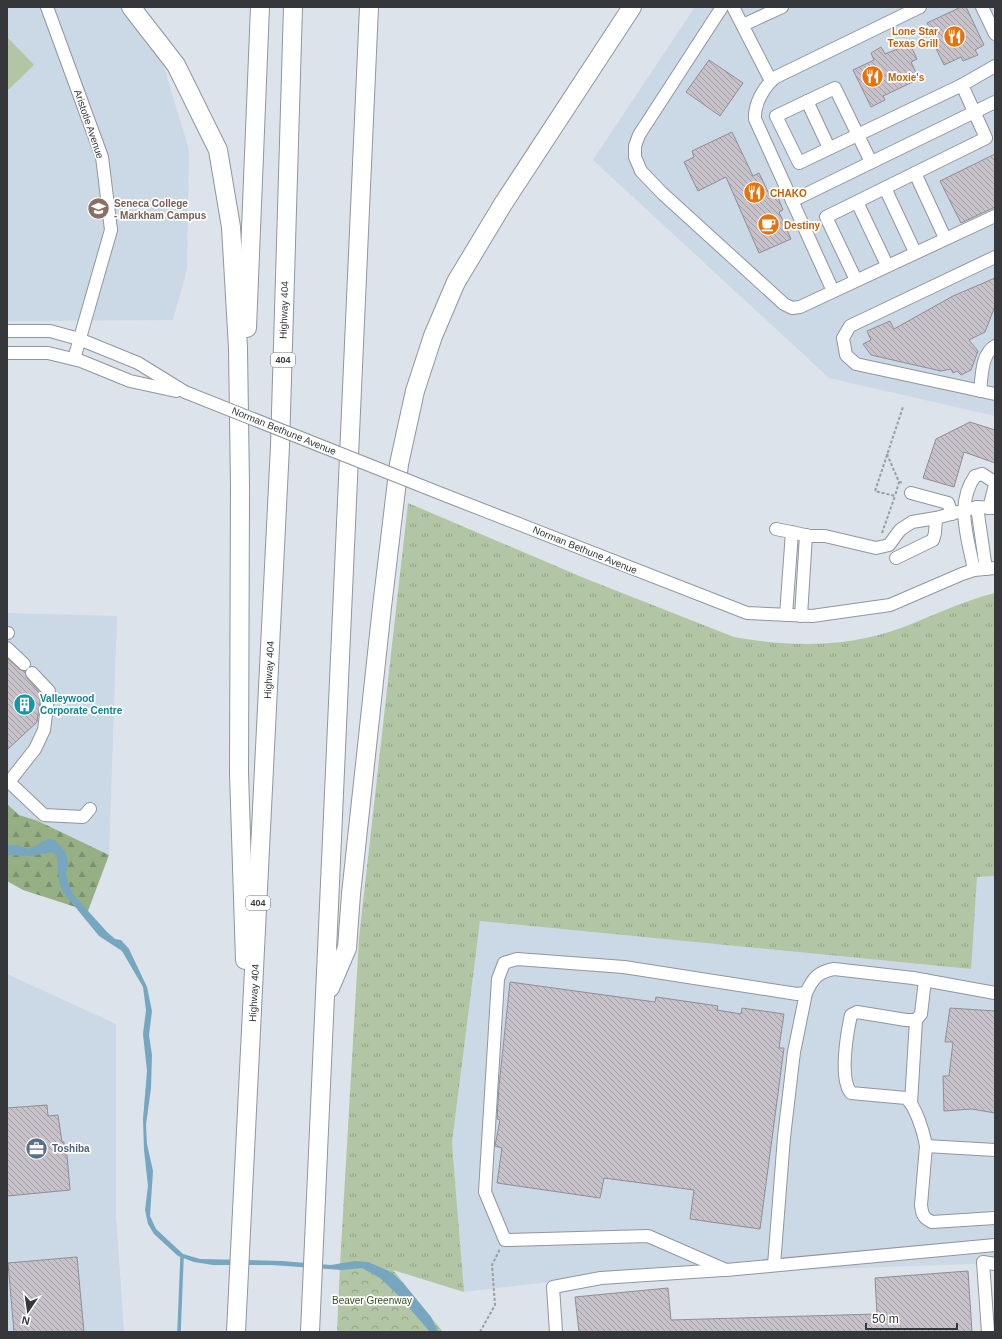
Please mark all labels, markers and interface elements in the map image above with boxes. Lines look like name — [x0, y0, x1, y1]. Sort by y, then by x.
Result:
restaurant icon: Lone Star Texas Grill — [941, 24, 967, 50]
place label: Lone Star Texas Grill — [888, 26, 938, 49]
restaurant icon: Moxie's — [860, 64, 886, 90]
place label: Moxie's — [888, 72, 925, 83]
street label: Aristotle Avenue — [72, 88, 106, 160]
restaurant icon: CHAKO — [742, 180, 768, 206]
place label: CHAKO — [770, 188, 807, 199]
school or university icon: Seneca College - Markham Campus — [85, 196, 111, 222]
place label: Seneca College - Markham Campus — [114, 198, 207, 221]
cafe icon: Destiny — [755, 212, 781, 238]
place label: Destiny — [784, 220, 821, 231]
street label: Highway 404 — [277, 280, 291, 339]
road number: 404 — [271, 353, 295, 367]
street label: Norman Bethune Avenue — [230, 405, 338, 457]
street label: Norman Bethune Avenue — [531, 524, 639, 576]
street label: Highway 404 — [262, 640, 276, 699]
building icon: Valleywood Corporate Centre — [12, 691, 38, 717]
place label: Valleywood Corporate Centre — [40, 693, 123, 716]
road number: 404 — [246, 896, 270, 910]
street label: Highway 404 — [247, 963, 261, 1022]
office icon: Toshiba — [23, 1135, 49, 1161]
place label: Toshiba — [52, 1143, 90, 1154]
north arrow — [8, 1291, 48, 1331]
park label: Beaver Greenway — [332, 1295, 412, 1306]
scale bar — [866, 1305, 957, 1331]
text: 50 m — [872, 1312, 899, 1326]
text: N — [20, 1314, 31, 1327]

